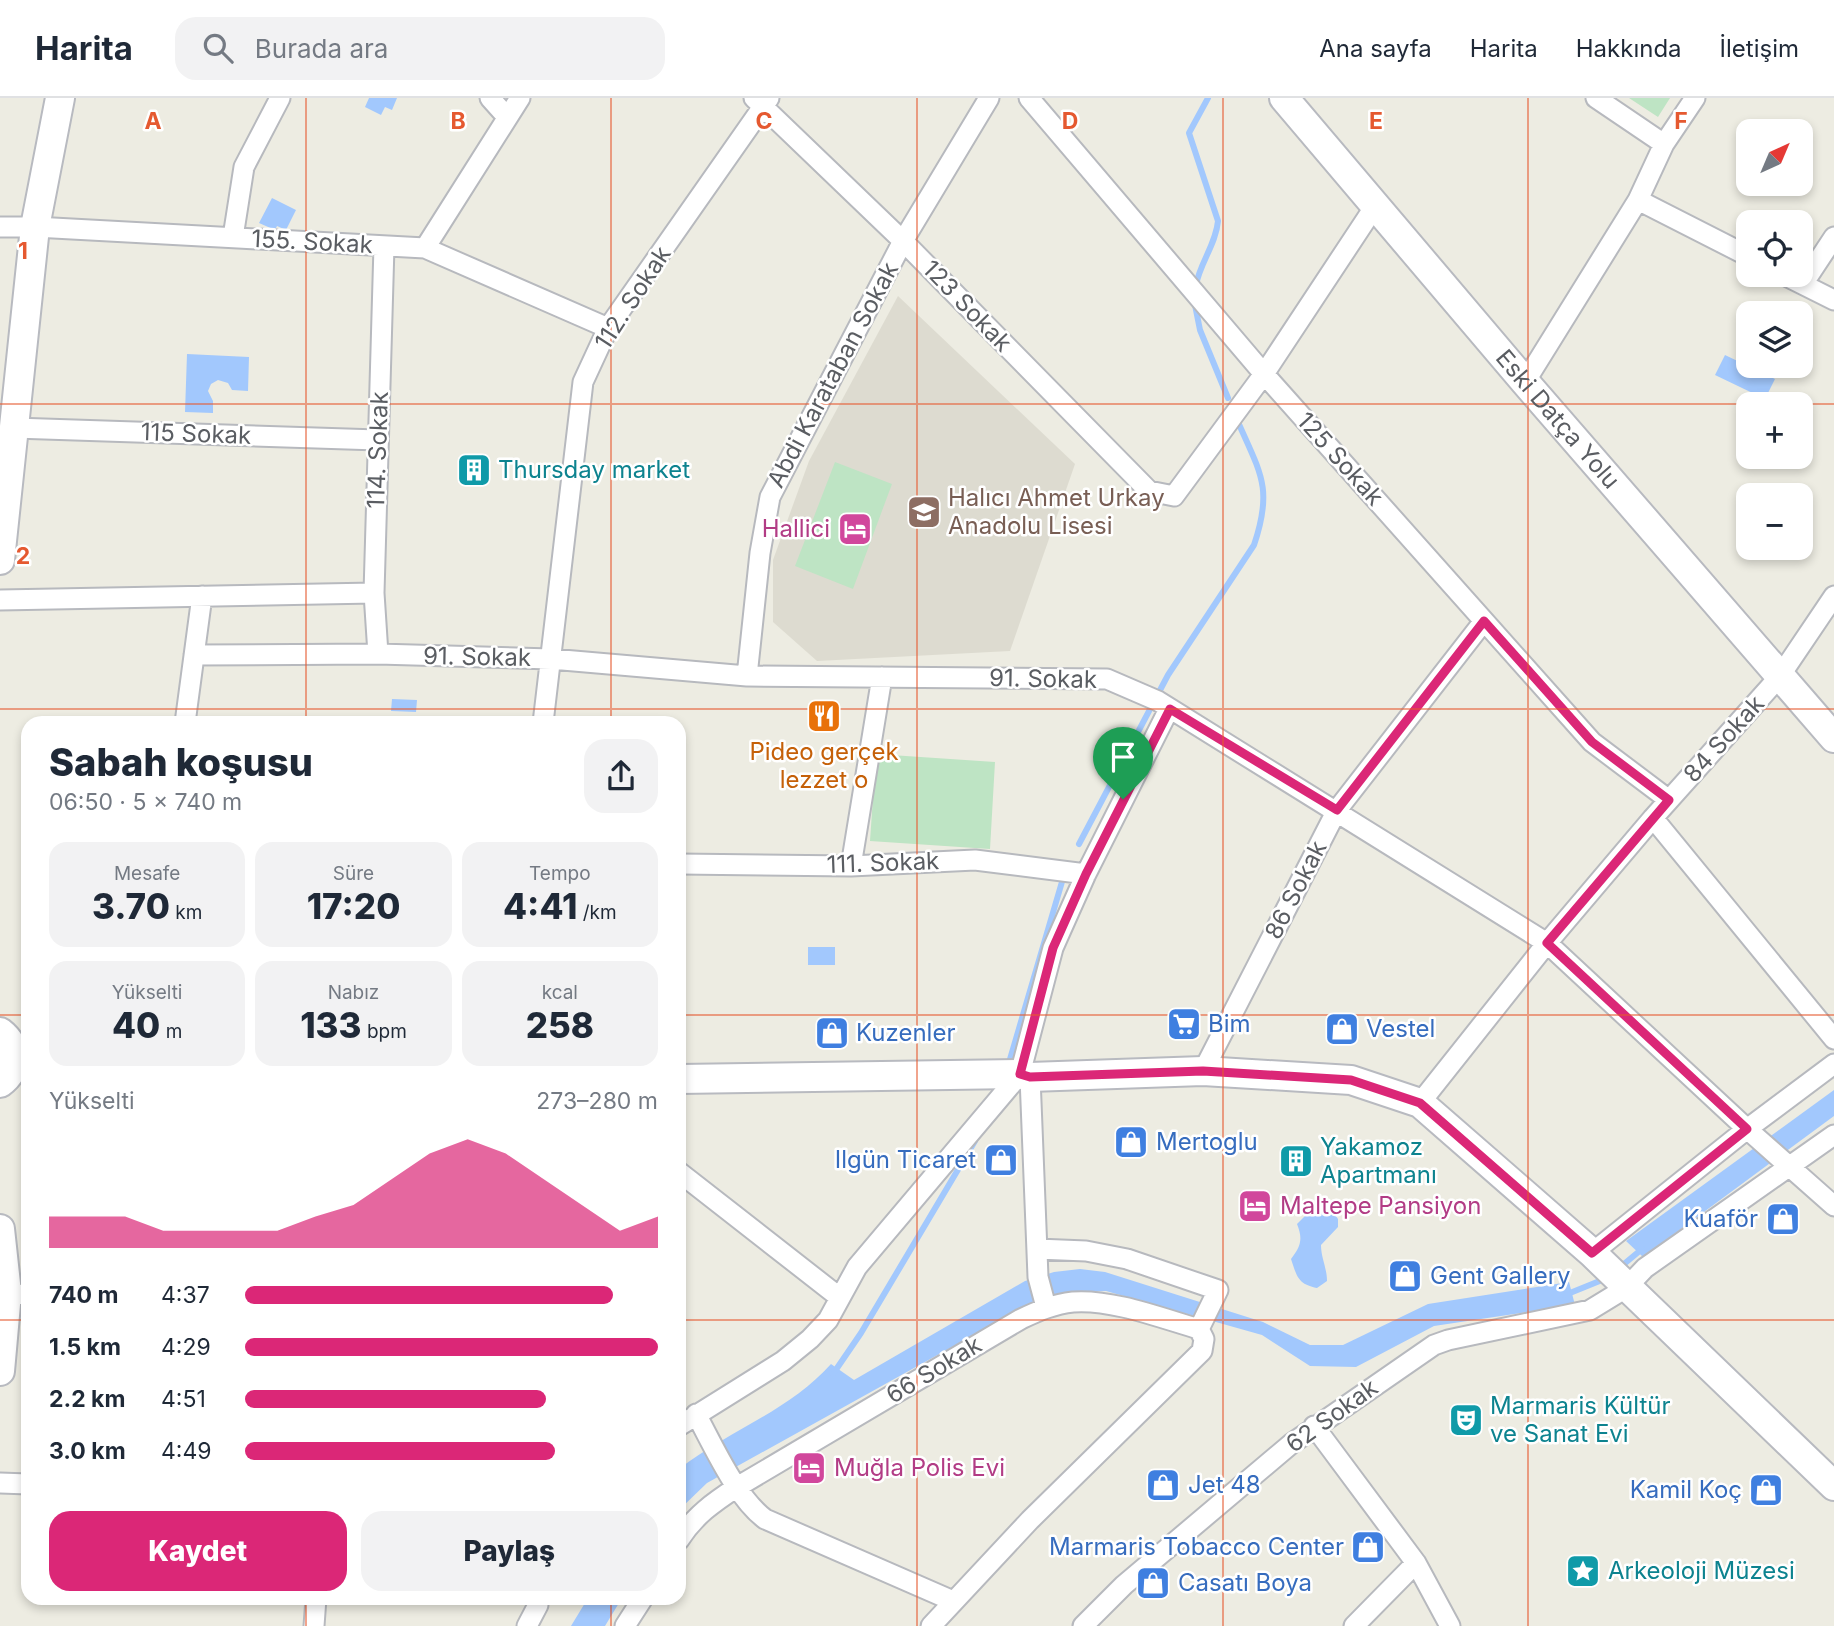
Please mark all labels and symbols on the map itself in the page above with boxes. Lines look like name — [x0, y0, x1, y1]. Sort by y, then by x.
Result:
text: A — [144, 107, 162, 135]
text: B — [450, 107, 466, 135]
text: C — [755, 107, 773, 135]
text: D — [1062, 107, 1078, 135]
text: E — [1369, 107, 1383, 135]
text: F — [1674, 107, 1688, 135]
north arrow — [1736, 119, 1813, 196]
street label: 155. Sokak — [251, 224, 373, 259]
text: 1 — [18, 237, 28, 265]
street label: 112. Sokak — [588, 241, 677, 355]
street label: 123 Sokak — [917, 254, 1018, 357]
street label: Abdi Karataban Sokak — [761, 257, 904, 492]
street label: Eski Datça Yolu — [1490, 344, 1626, 494]
street label: 114. Sokak — [361, 391, 394, 509]
street label: 125 Sokak — [1291, 406, 1390, 511]
street label: 115 Sokak — [140, 417, 252, 450]
building icon: Thursday market — [455, 451, 493, 489]
place label: Thursday market — [498, 455, 690, 484]
place label: Halıcı Ahmet Urkay Anadolu Lisesi — [948, 483, 1165, 540]
school or university icon: Halıcı Ahmet Urkay Anadolu Lisesi — [905, 493, 943, 531]
hotel icon: Hallici — [836, 510, 874, 548]
place label: Hallici — [762, 514, 830, 543]
text: 2 — [16, 542, 30, 570]
street label: 91. Sokak — [423, 641, 531, 672]
street label: 91. Sokak — [989, 663, 1097, 694]
street label: 84 Sokak — [1677, 689, 1770, 788]
restaurant icon: Pideo gerçek lezzet o — [805, 697, 843, 735]
pin — [1093, 727, 1153, 799]
place label: Pideo gerçek lezzet o — [749, 737, 899, 794]
street label: 86 Sokak — [1259, 836, 1333, 944]
street label: 111. Sokak — [826, 846, 940, 879]
supermarket icon: Bim — [1165, 1005, 1203, 1043]
place label: Bim — [1208, 1009, 1251, 1038]
shop icon: Vestel — [1323, 1010, 1361, 1048]
shop icon: Kuzenler — [813, 1014, 851, 1052]
place label: Vestel — [1366, 1014, 1435, 1043]
place label: Kuzenler — [856, 1018, 955, 1047]
shop icon: Mertoglu — [1112, 1123, 1150, 1161]
place label: Mertoglu — [1156, 1127, 1258, 1156]
place label: Yakamoz Apartmanı — [1320, 1132, 1437, 1189]
shop icon: Ilgün Ticaret — [982, 1141, 1020, 1179]
building icon: Yakamoz Apartmanı — [1277, 1142, 1315, 1180]
place label: Ilgün Ticaret — [835, 1145, 976, 1174]
hotel icon: Maltepe Pansiyon — [1236, 1187, 1274, 1225]
place label: Maltepe Pansiyon — [1280, 1191, 1481, 1220]
shop icon: Kuaför — [1764, 1200, 1802, 1238]
place label: Kuaför — [1683, 1204, 1758, 1233]
shop icon: Gent Gallery — [1386, 1257, 1424, 1295]
place label: Gent Gallery — [1430, 1261, 1571, 1290]
street label: 66 Sokak — [881, 1330, 987, 1409]
street label: 62 Sokak — [1280, 1373, 1383, 1458]
place label: Marmaris Kültür ve Sanat Evi — [1490, 1391, 1670, 1448]
theatre icon: Marmaris Kültür ve Sanat Evi — [1447, 1401, 1485, 1439]
hotel icon: Muğla Polis Evi — [790, 1449, 828, 1487]
place label: Muğla Polis Evi — [834, 1453, 1005, 1482]
shop icon: Jet 48 — [1144, 1466, 1182, 1504]
place label: Jet 48 — [1188, 1470, 1261, 1499]
shop icon: Kamil Koç — [1747, 1471, 1785, 1509]
place label: Kamil Koç — [1630, 1475, 1742, 1504]
shop icon: Marmaris Tobacco Center — [1349, 1528, 1387, 1566]
place label: Marmaris Tobacco Center — [1049, 1532, 1344, 1561]
place icon: Arkeoloji Müzesi — [1564, 1552, 1602, 1590]
place label: Arkeoloji Müzesi — [1608, 1556, 1795, 1585]
shop icon: Casatı Boya — [1134, 1564, 1172, 1602]
place label: Casatı Boya — [1178, 1568, 1312, 1597]

